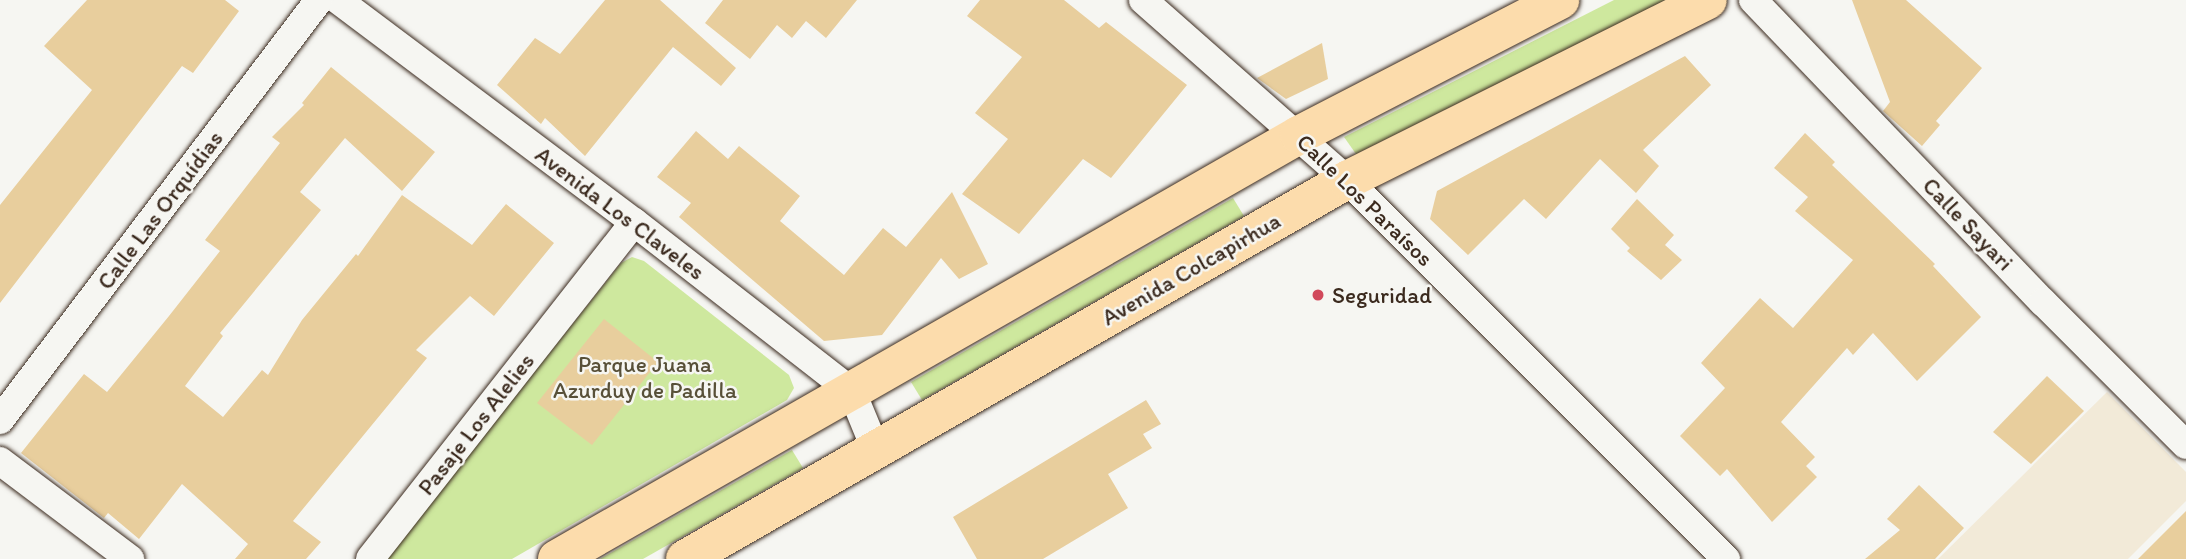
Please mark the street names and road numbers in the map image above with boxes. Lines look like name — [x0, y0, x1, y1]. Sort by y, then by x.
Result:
street label: Calle Las Orquídias — [91, 125, 229, 295]
street label: Calle Los Paraísos — [1292, 128, 1438, 272]
street label: Avenida Los Claveles — [530, 140, 710, 286]
street label: Calle Sayari — [1917, 172, 2019, 276]
street label: Avenida Colcapirhua — [1097, 207, 1285, 331]
street label: Pasaje Los Alelies — [412, 347, 540, 501]

